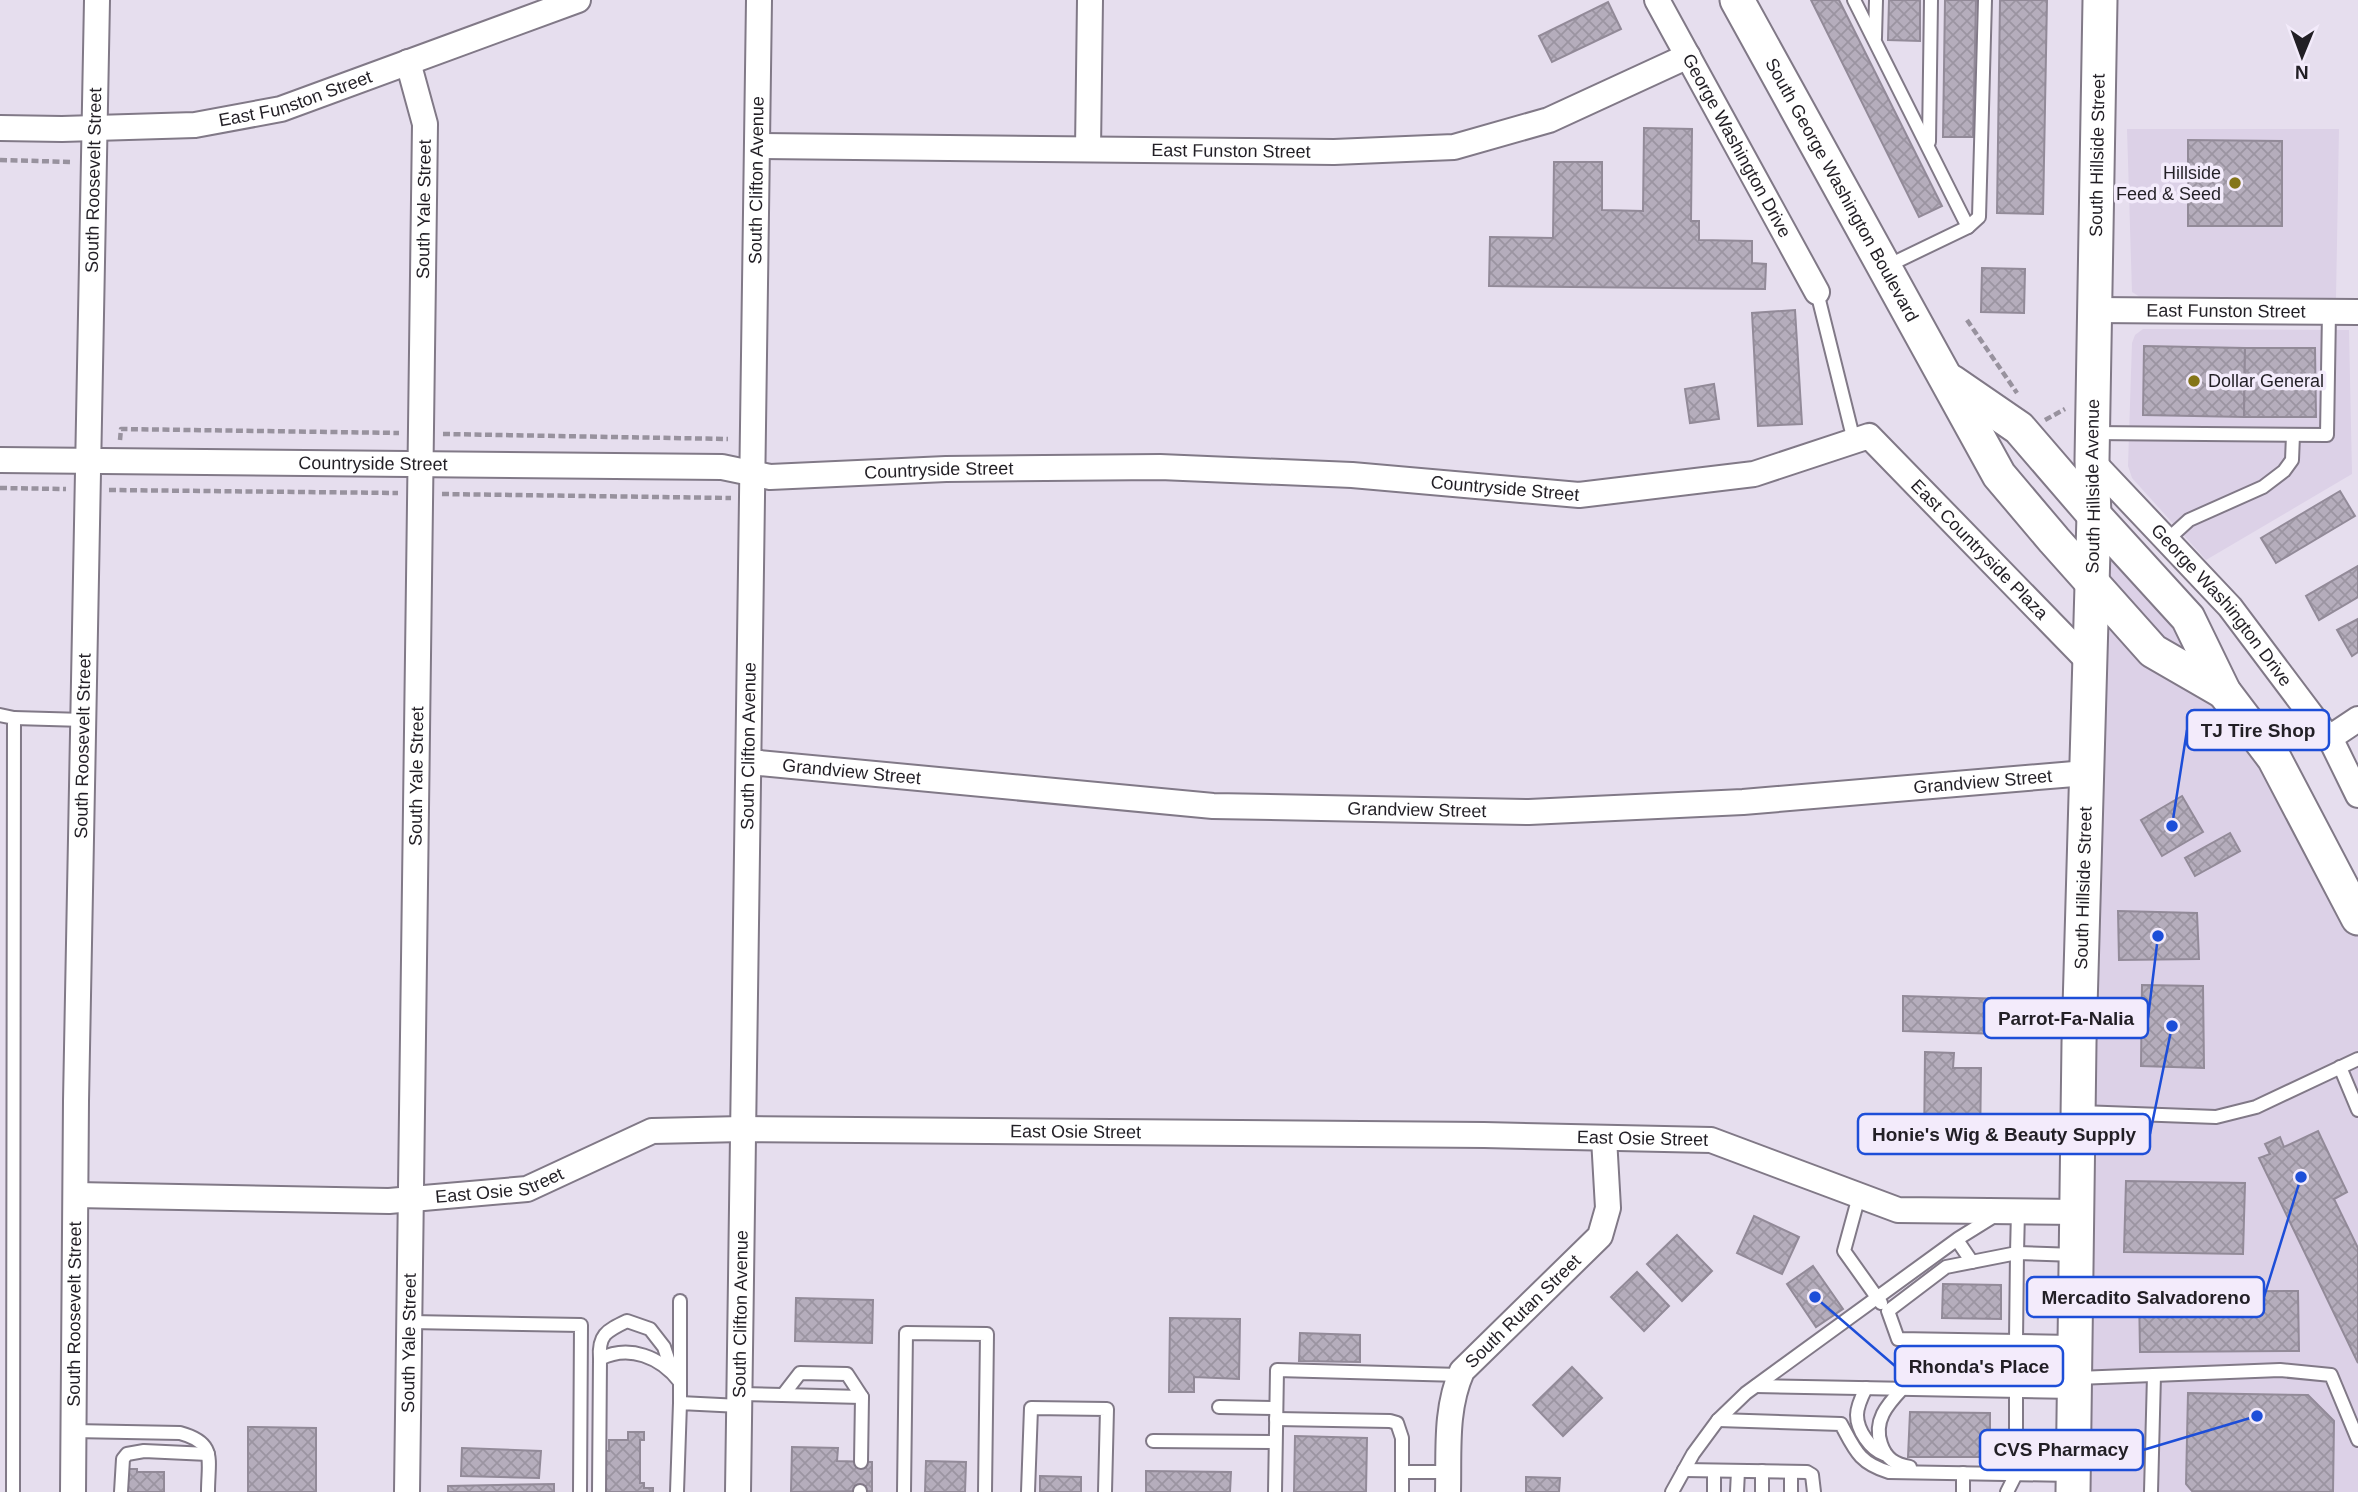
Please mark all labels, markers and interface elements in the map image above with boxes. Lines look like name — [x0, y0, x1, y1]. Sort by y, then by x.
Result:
north arrow — [2267, 21, 2337, 91]
street label: George Washington Drive — [1678, 50, 1795, 241]
street label: South George Washington Boulevard — [1761, 55, 1922, 325]
text: N — [2295, 62, 2309, 83]
street label: East Funston Street — [217, 67, 375, 130]
street label: South Hillside Street — [2086, 74, 2109, 237]
street label: South Roosevelt Street — [82, 87, 105, 273]
street label: South Clifton Avenue — [745, 96, 768, 264]
street label: South Yale Street — [413, 139, 435, 279]
street label: East Funston Street — [1151, 140, 1311, 162]
place label: Hillside Feed & Seed — [2116, 163, 2221, 204]
marker: Hillside Feed & Seed — [2227, 175, 2243, 191]
street label: East Funston Street — [2146, 300, 2306, 322]
place label: Dollar General — [2208, 371, 2324, 391]
marker: Dollar General — [2186, 373, 2202, 389]
street label: South Hillside Avenue — [2082, 399, 2104, 574]
street label: Countryside Street — [298, 453, 448, 474]
street label: Countryside Street — [864, 458, 1013, 483]
street label: Countryside Street — [1430, 472, 1580, 505]
street label: East Countryside Plaza — [1907, 475, 2053, 624]
street label: George Washington Drive — [2147, 520, 2296, 690]
street label: South Roosevelt Street — [71, 653, 95, 839]
street label: South Clifton Avenue — [737, 662, 760, 830]
street label: South Yale Street — [406, 706, 427, 846]
callout: TJ Tire Shop — [2187, 710, 2329, 750]
text: TJ Tire Shop — [2201, 720, 2315, 741]
street label: Grandview Street — [781, 755, 922, 788]
street label: Grandview Street — [1913, 766, 2053, 798]
street label: Grandview Street — [1347, 799, 1487, 821]
street label: South Hillside Street — [2071, 806, 2096, 970]
callout: Parrot-Fa-Nalia — [1984, 998, 2148, 1038]
text: Parrot-Fa-Nalia — [1998, 1008, 2135, 1029]
callout: Honie's Wig & Beauty Supply — [1858, 1114, 2150, 1154]
street label: East Osie Street — [1010, 1121, 1141, 1142]
text: Honie's Wig & Beauty Supply — [1872, 1124, 2136, 1145]
street label: East Osie Street — [1577, 1127, 1708, 1150]
street label: East Osie Street — [434, 1164, 567, 1207]
street label: South Roosevelt Street — [64, 1221, 85, 1407]
street label: South Clifton Avenue — [729, 1230, 752, 1398]
street label: South Rutan Street — [1461, 1251, 1585, 1372]
street label: South Yale Street — [398, 1273, 420, 1413]
callout: Mercadito Salvadoreno — [2027, 1277, 2264, 1317]
text: Mercadito Salvadoreno — [2041, 1287, 2251, 1308]
callout: Rhonda's Place — [1895, 1346, 2063, 1386]
text: Rhonda's Place — [1909, 1356, 2049, 1377]
callout: CVS Pharmacy — [1980, 1430, 2143, 1470]
text: CVS Pharmacy — [1993, 1439, 2129, 1460]

